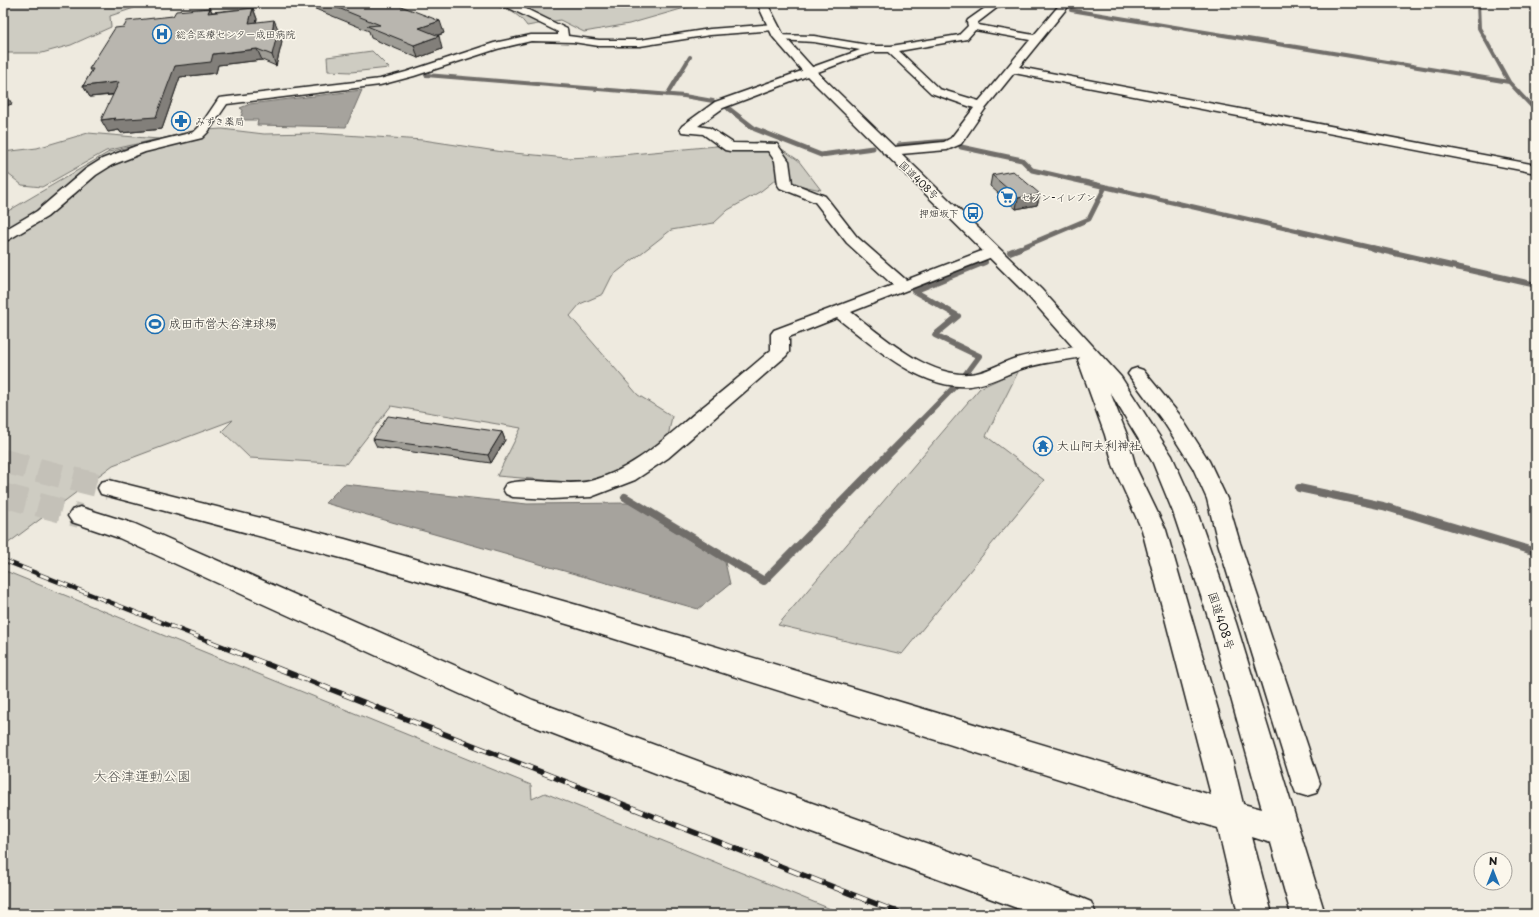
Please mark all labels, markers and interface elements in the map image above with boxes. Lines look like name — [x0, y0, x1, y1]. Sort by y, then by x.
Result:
hospital icon: 総合医療センター成田病院 — [151, 23, 173, 45]
place label: 総合医療センター成田病院 — [176, 26, 296, 41]
pharmacy icon: みずき薬局 — [170, 110, 192, 132]
place label: みずき薬局 — [195, 113, 245, 128]
street label: 国道408号 — [896, 157, 943, 202]
supermarket icon: セブン-イレブン — [996, 186, 1018, 208]
place label: セブン-イレブン — [1021, 189, 1096, 204]
bus stop icon: 押畑坂下 — [962, 202, 984, 224]
place label: 押畑坂下 — [919, 205, 959, 220]
sports icon: 成田市営大谷津球場 — [144, 313, 166, 335]
place label: 成田市営大谷津球場 — [169, 314, 277, 332]
temple icon: 大山阿夫利神社 — [1032, 435, 1054, 457]
place label: 大山阿夫利神社 — [1057, 436, 1141, 454]
street label: 国道408号 — [1204, 589, 1240, 652]
park label: 大谷津運動公園 — [93, 765, 191, 786]
north arrow — [1473, 851, 1513, 891]
text: N — [1489, 852, 1498, 869]

